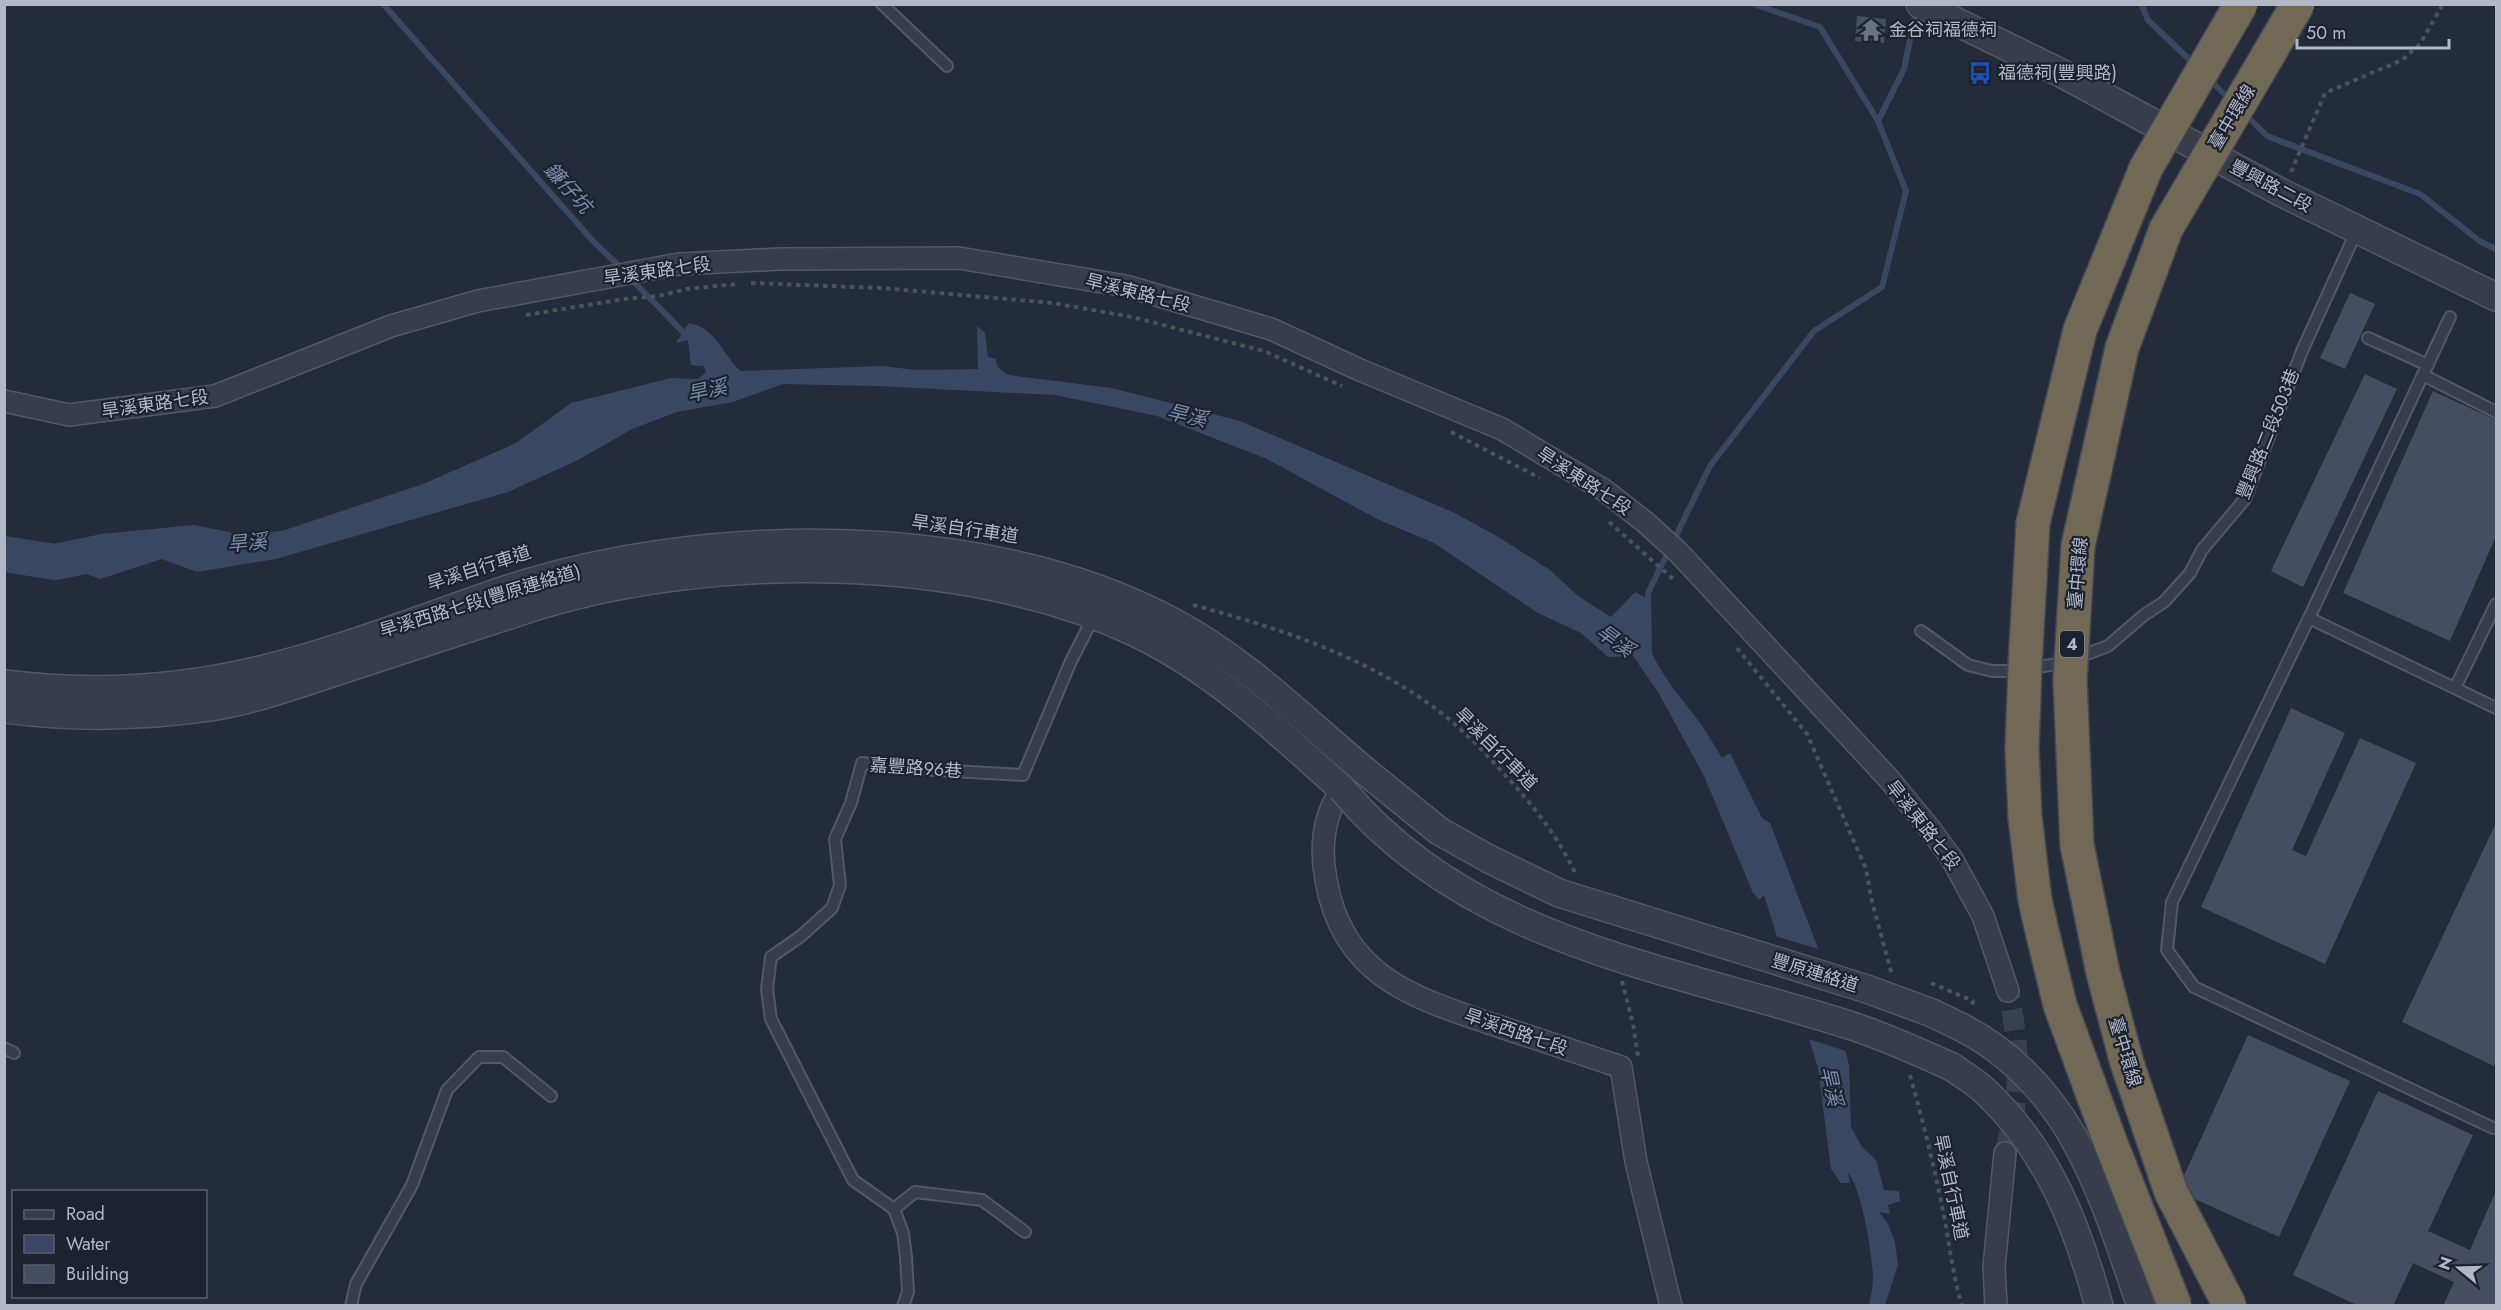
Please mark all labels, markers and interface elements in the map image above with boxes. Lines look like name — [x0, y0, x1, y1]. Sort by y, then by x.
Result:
scale bar — [2297, 12, 2448, 50]
temple icon: 金谷祠福德祠 — [1858, 17, 1884, 43]
place label: 金谷祠福德祠 — [1889, 17, 1997, 43]
text: 50 m — [2306, 20, 2346, 46]
bus stop icon: 福德祠(豐興路) — [1967, 60, 1993, 86]
place label: 福德祠(豐興路) — [1998, 60, 2117, 86]
street label: 臺中環線 — [2202, 79, 2262, 155]
street label: 豐興路二段 — [2225, 153, 2317, 219]
water label: 鐮仔坑 — [537, 156, 601, 222]
street label: 旱溪東路七段 — [602, 251, 712, 291]
street label: 旱溪東路七段 — [1082, 267, 1194, 319]
street label: 豐興路二段503巷 — [2230, 365, 2306, 503]
water label: 旱溪 — [684, 372, 733, 409]
street label: 旱溪東路七段 — [100, 384, 210, 424]
water label: 旱溪 — [1164, 397, 1213, 435]
street label: 旱溪東路七段 — [1532, 441, 1636, 521]
street label: 旱溪自行車道 — [910, 509, 1020, 549]
water label: 旱溪 — [226, 527, 271, 559]
street label: 臺中環線 — [2062, 536, 2094, 610]
street label: 旱溪自行車道 — [424, 539, 534, 597]
street label: 旱溪西路七段(豐原連絡道) — [376, 558, 584, 644]
water label: 旱溪 — [1590, 618, 1642, 666]
road number: 4 — [2060, 631, 2084, 657]
street label: 旱溪自行車道 — [1449, 702, 1543, 796]
street label: 嘉豐路96巷 — [869, 752, 963, 784]
street label: 旱溪東路七段 — [1880, 774, 1966, 876]
street label: 豐原連絡道 — [1768, 947, 1862, 999]
street label: 旱溪西路七段 — [1461, 1002, 1571, 1062]
street label: 臺中環線 — [2102, 1014, 2148, 1090]
water label: 旱溪 — [1812, 1063, 1850, 1112]
street label: 旱溪自行車道 — [1927, 1131, 1975, 1243]
legend — [12, 1190, 207, 1298]
text: Road — [66, 1201, 105, 1227]
text: Water — [66, 1231, 111, 1257]
north arrow — [2429, 1238, 2489, 1298]
text: N — [2432, 1254, 2458, 1273]
text: Building — [66, 1261, 129, 1287]

